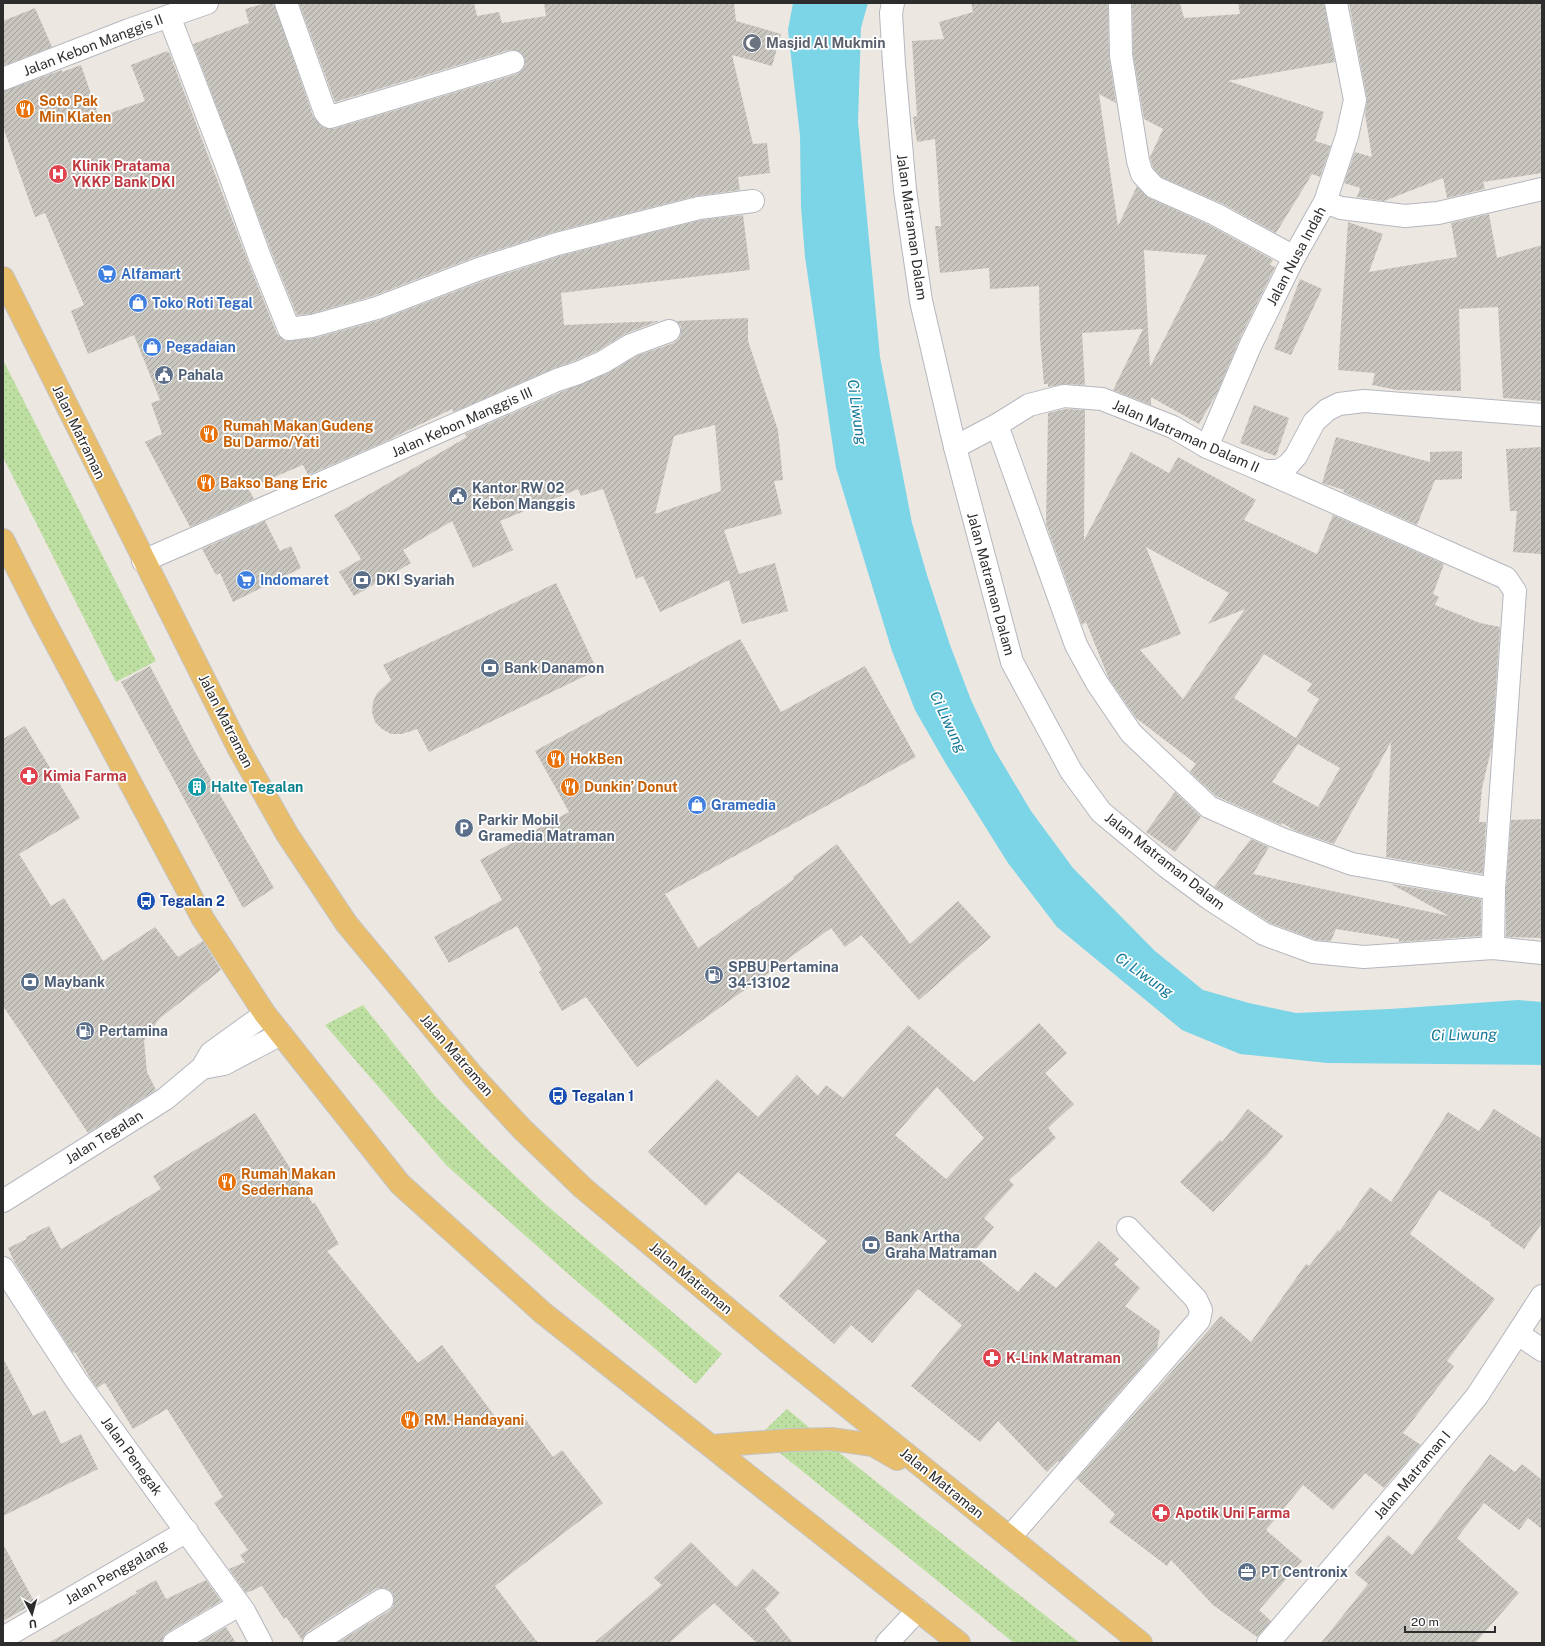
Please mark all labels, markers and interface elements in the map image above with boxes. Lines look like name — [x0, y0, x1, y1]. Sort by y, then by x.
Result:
street label: Jalan Kebon Manggis II — [21, 11, 165, 79]
mosque icon: Masjid Al Mukmin — [741, 32, 763, 54]
place label: Masjid Al Mukmin — [766, 35, 885, 51]
place label: Soto Pak Min Klaten — [39, 93, 111, 125]
restaurant icon: Soto Pak Min Klaten — [14, 98, 36, 120]
street label: Jalan Matraman Dalam — [894, 153, 930, 301]
place label: Klinik Pratama YKKP Bank DKI — [72, 158, 175, 190]
hospital icon: Klinik Pratama YKKP Bank DKI — [47, 163, 69, 185]
street label: Jalan Nusa Indah — [1263, 204, 1329, 308]
supermarket icon: Alfamart — [96, 263, 118, 285]
place label: Alfamart — [121, 266, 181, 282]
shop icon: Toko Roti Tegal — [127, 292, 149, 314]
place label: Toko Roti Tegal — [152, 295, 254, 311]
shop icon: Pegadaian — [141, 336, 163, 358]
place label: Pegadaian — [166, 339, 236, 355]
public building icon: Pahala — [153, 364, 175, 386]
place label: Pahala — [178, 367, 224, 383]
water label: Ci Liwung — [844, 378, 871, 446]
street label: Jalan Matraman — [49, 382, 109, 482]
street label: Jalan Kebon Manggis III — [389, 384, 535, 460]
street label: Jalan Matraman Dalam II — [1110, 396, 1262, 476]
place label: Rumah Makan Gudeng Bu Darmo/Yati — [223, 418, 374, 450]
restaurant icon: Rumah Makan Gudeng Bu Darmo/Yati — [198, 423, 220, 445]
restaurant icon: Bakso Bang Eric — [195, 472, 217, 494]
place label: Bakso Bang Eric — [220, 475, 328, 491]
place label: Kantor RW 02 Kebon Manggis — [472, 480, 575, 512]
public building icon: Kantor RW 02 Kebon Manggis — [447, 485, 469, 507]
street label: Jalan Matraman Dalam — [964, 511, 1018, 657]
supermarket icon: Indomaret — [235, 569, 257, 591]
bank icon: DKI Syariah — [351, 569, 373, 591]
place label: Indomaret — [260, 572, 329, 588]
place label: DKI Syariah — [376, 572, 455, 588]
bank icon: Bank Danamon — [479, 657, 501, 679]
place label: Bank Danamon — [504, 660, 604, 676]
street label: Jalan Matraman — [196, 672, 256, 770]
water label: Ci Liwung — [927, 688, 970, 755]
restaurant icon: HokBen — [545, 748, 567, 770]
place label: HokBen — [570, 751, 623, 767]
pharmacy icon: Kimia Farma — [18, 765, 40, 787]
place label: Kimia Farma — [43, 768, 127, 784]
building icon: Halte Tegalan — [186, 776, 208, 798]
restaurant icon: Dunkin’ Donut — [559, 776, 581, 798]
place label: Halte Tegalan — [211, 779, 303, 795]
place label: Dunkin’ Donut — [584, 779, 678, 795]
shop icon: Gramedia — [686, 794, 708, 816]
place label: Gramedia — [711, 797, 776, 813]
street label: Jalan Matraman Dalam — [1102, 809, 1228, 913]
place label: Parkir Mobil Gramedia Matraman — [478, 812, 615, 844]
parking icon: Parkir Mobil Gramedia Matraman — [453, 817, 475, 839]
bus stop icon: Tegalan 2 — [135, 890, 157, 912]
place label: Tegalan 2 — [160, 893, 225, 909]
water label: Ci Liwung — [1112, 949, 1176, 1001]
place label: SPBU Pertamina 34-13102 — [728, 959, 839, 991]
fuel station icon: SPBU Pertamina 34-13102 — [703, 964, 725, 986]
bank icon: Maybank — [19, 971, 41, 993]
place label: Maybank — [44, 974, 105, 990]
street label: Jalan Matraman — [417, 1011, 497, 1099]
fuel station icon: Pertamina — [74, 1020, 96, 1042]
place label: Pertamina — [99, 1023, 168, 1039]
water label: Ci Liwung — [1431, 1025, 1497, 1044]
bus stop icon: Tegalan 1 — [547, 1085, 569, 1107]
place label: Tegalan 1 — [572, 1088, 634, 1104]
street label: Jalan Tegalan — [62, 1107, 146, 1167]
place label: Rumah Makan Sederhana — [241, 1166, 336, 1198]
restaurant icon: Rumah Makan Sederhana — [216, 1171, 238, 1193]
place label: Bank Artha Graha Matraman — [885, 1229, 997, 1261]
bank icon: Bank Artha Graha Matraman — [860, 1234, 882, 1256]
street label: Jalan Matraman — [647, 1239, 735, 1317]
pharmacy icon: K-Link Matraman — [981, 1347, 1003, 1369]
place label: K-Link Matraman — [1006, 1350, 1121, 1366]
restaurant icon: RM. Handayani — [399, 1409, 421, 1431]
place label: RM. Handayani — [424, 1412, 524, 1428]
street label: Jalan Penegak — [98, 1414, 166, 1499]
street label: Jalan Matraman I — [1371, 1428, 1453, 1522]
street label: Jalan Matraman — [897, 1444, 987, 1522]
pharmacy icon: Apotik Uni Farma — [1150, 1502, 1172, 1524]
place label: Apotik Uni Farma — [1175, 1505, 1290, 1521]
street label: Jalan Penggalang — [62, 1536, 170, 1608]
office icon: PT Centronix — [1236, 1561, 1258, 1583]
place label: PT Centronix — [1261, 1564, 1348, 1580]
north arrow — [12, 1594, 52, 1634]
scale bar — [1405, 1608, 1495, 1634]
text: 20 m — [1411, 1615, 1439, 1629]
text: U — [28, 1618, 38, 1630]

